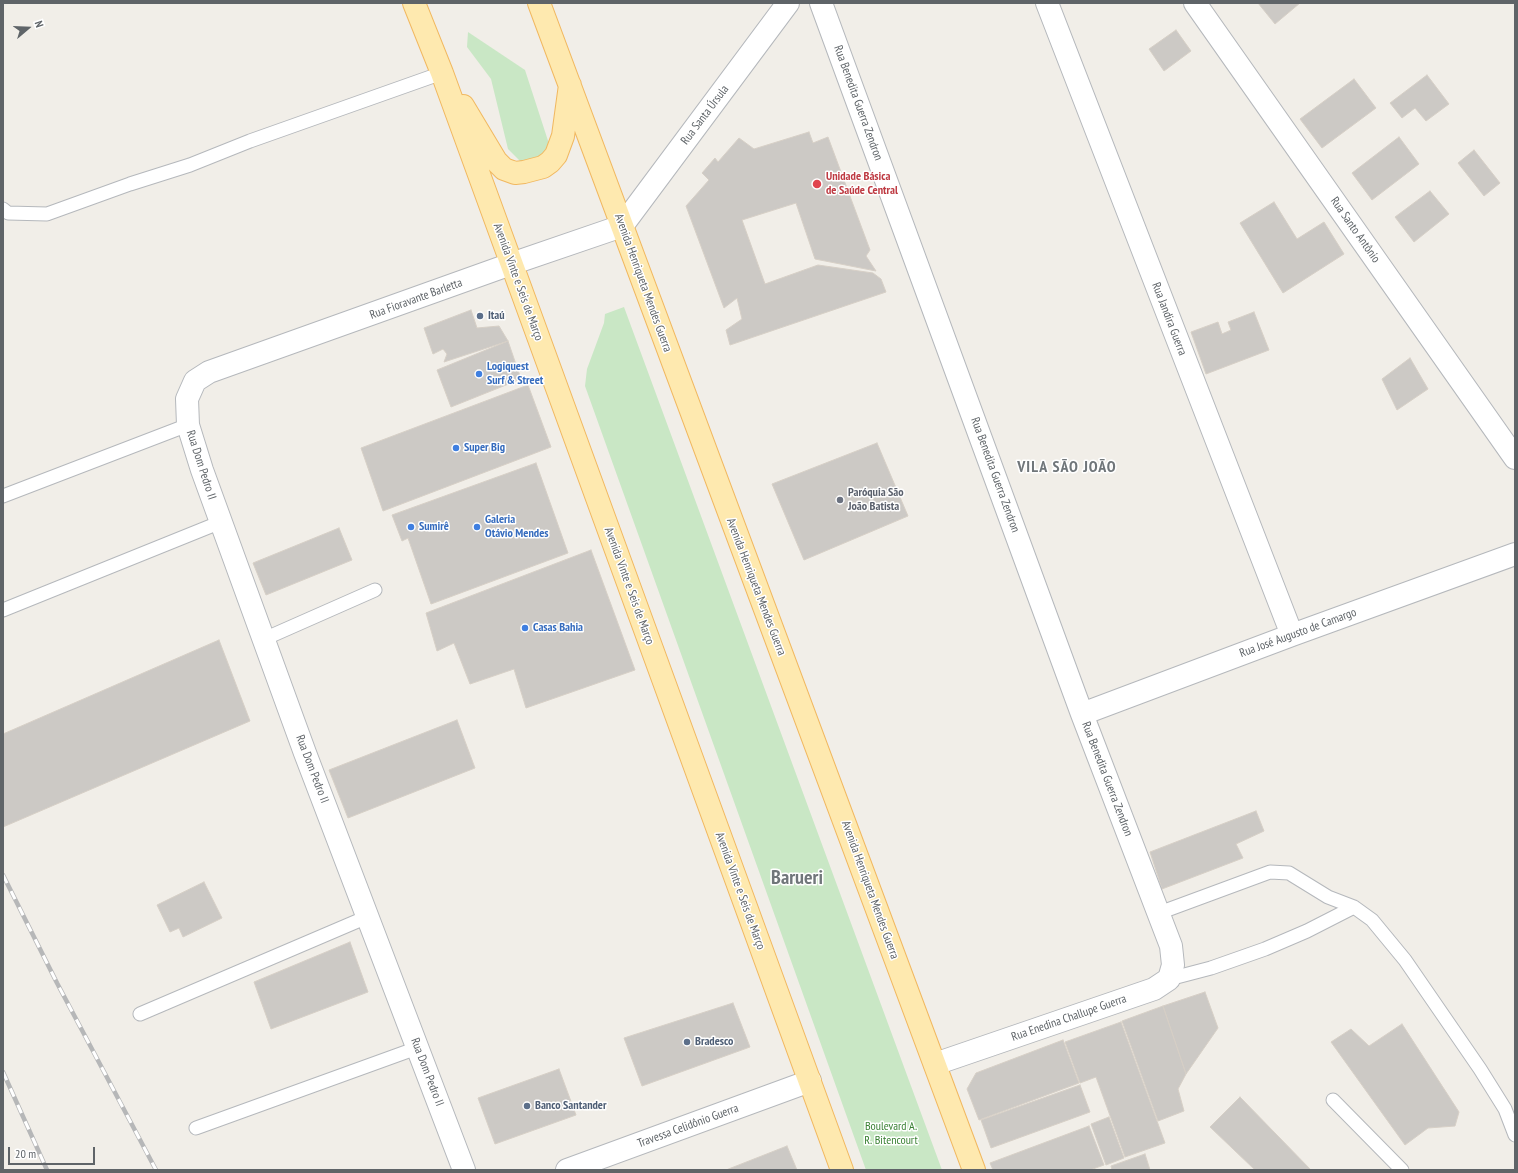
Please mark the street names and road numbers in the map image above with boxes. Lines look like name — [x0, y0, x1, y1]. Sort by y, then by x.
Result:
street label: Rua Benedita Guerra Zendron — [830, 43, 886, 163]
street label: Rua Santa Úrsula — [678, 82, 732, 148]
street label: Rua Santo Antônio — [1327, 194, 1383, 266]
street label: Avenida Henriqueta Mendes Guerra — [611, 212, 675, 354]
street label: Avenida Vinte e Seis de Março — [490, 221, 546, 343]
street label: Rua Fioravante Barletta — [368, 276, 464, 322]
street label: Rua Jandira Guerra — [1148, 280, 1190, 358]
street label: Rua Benedita Guerra Zendron — [967, 415, 1023, 535]
street label: Rua Dom Pedro II — [183, 429, 219, 501]
street label: Avenida Henriqueta Mendes Guerra — [723, 516, 789, 658]
street label: Avenida Vinte e Seis de Março — [601, 525, 657, 647]
street label: Rua José Augusto de Camargo — [1238, 605, 1358, 661]
street label: Rua Benedita Guerra Zendron — [1079, 720, 1135, 838]
street label: Rua Dom Pedro II — [292, 733, 332, 805]
street label: Avenida Henriqueta Mendes Guerra — [838, 819, 902, 961]
street label: Avenida Vinte e Seis de Março — [712, 830, 768, 952]
street label: Rua Enedina Challupe Guerra — [1010, 992, 1128, 1044]
street label: Rua Dom Pedro II — [407, 1036, 447, 1108]
street label: Travessa Celidônio Guerra — [636, 1101, 740, 1151]

